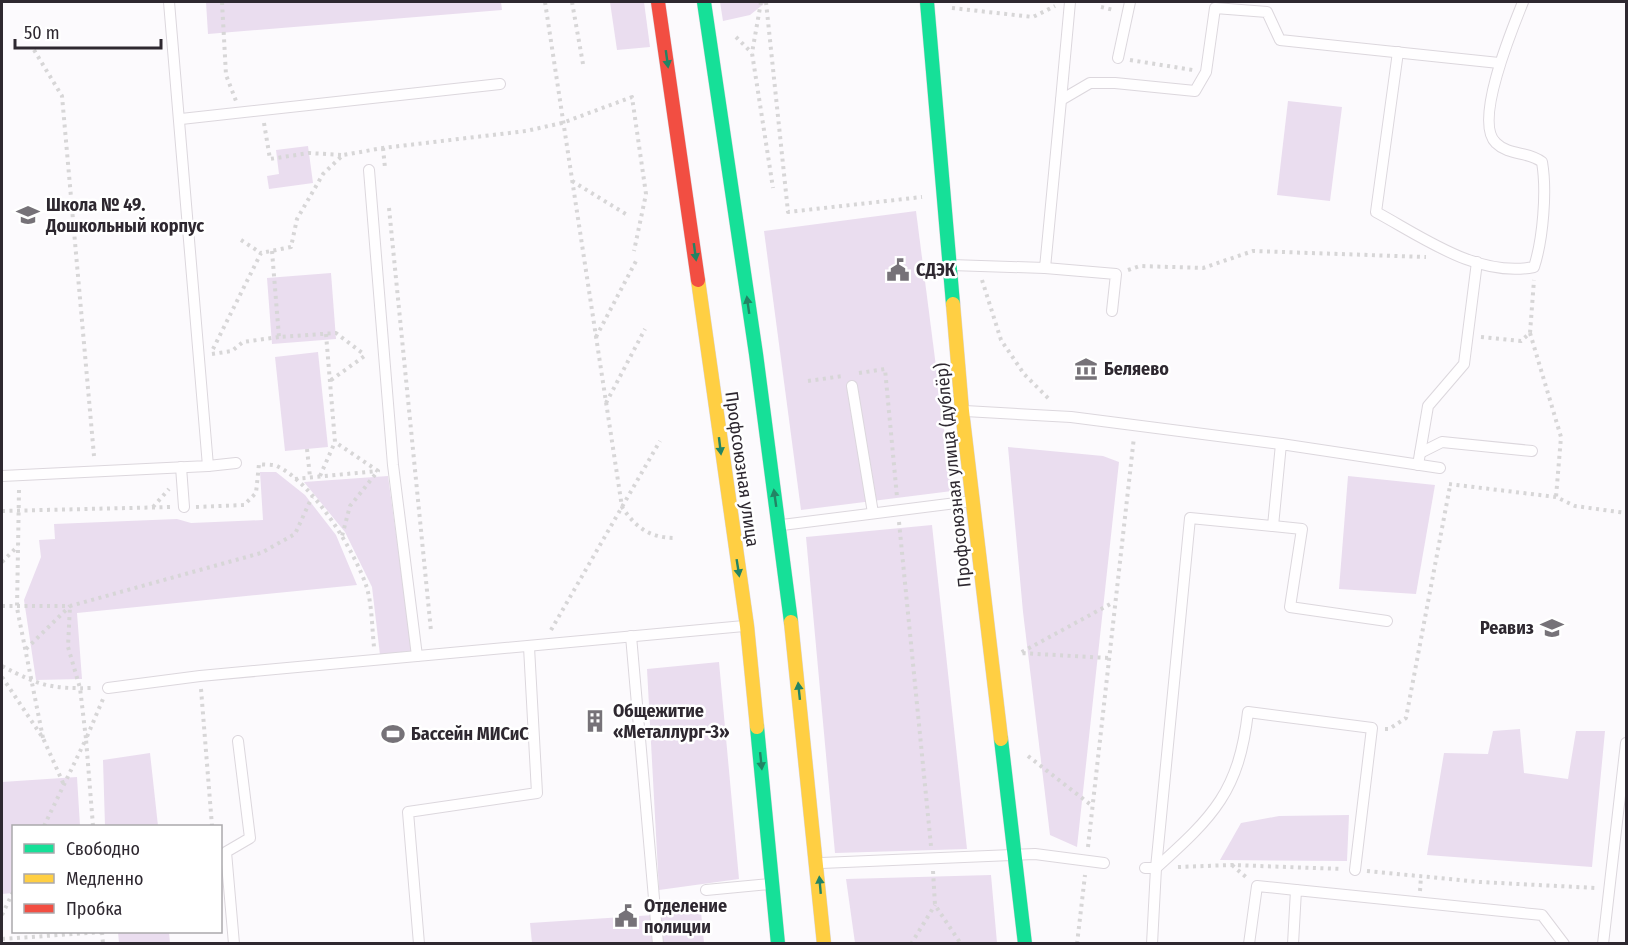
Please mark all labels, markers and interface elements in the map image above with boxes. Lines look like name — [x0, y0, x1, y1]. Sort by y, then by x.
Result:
scale bar — [15, 12, 160, 50]
text: 50 m — [24, 22, 60, 44]
one-way arrow — [662, 50, 671, 69]
place label: Школа № 49. Дошкольный корпус — [45, 194, 204, 237]
school or university icon: Школа № 49. Дошкольный корпус — [15, 202, 41, 228]
one-way arrow — [690, 243, 699, 262]
public building icon: СДЭК — [885, 257, 911, 283]
place label: СДЭК — [916, 259, 956, 281]
one-way arrow — [744, 295, 753, 314]
museum icon: Беляево — [1073, 356, 1099, 382]
place label: Беляево — [1104, 358, 1169, 380]
street label: Профсоюзная улица (дублёр) — [930, 362, 976, 588]
street label: Профсоюзная улица — [720, 390, 764, 548]
one-way arrow — [716, 436, 725, 455]
one-way arrow — [770, 488, 780, 507]
one-way arrow — [733, 558, 742, 577]
school or university icon: Реавиз — [1539, 615, 1565, 641]
place label: Реавиз — [1480, 617, 1534, 639]
one-way arrow — [794, 682, 804, 701]
place label: Общежитие «Металлург-3» — [613, 700, 730, 743]
building icon: Общежитие «Металлург-3» — [582, 708, 608, 734]
sports icon: Бассейн МИСиС — [380, 721, 406, 747]
place label: Бассейн МИСиС — [411, 723, 529, 745]
one-way arrow — [756, 752, 766, 771]
legend — [12, 825, 222, 933]
text: Свободно — [66, 838, 140, 860]
text: Медленно — [66, 868, 144, 890]
one-way arrow — [815, 876, 824, 895]
place label: Отделение полиции — [644, 895, 727, 938]
text: Пробка — [66, 898, 122, 920]
public building icon: Отделение полиции — [613, 903, 639, 929]

